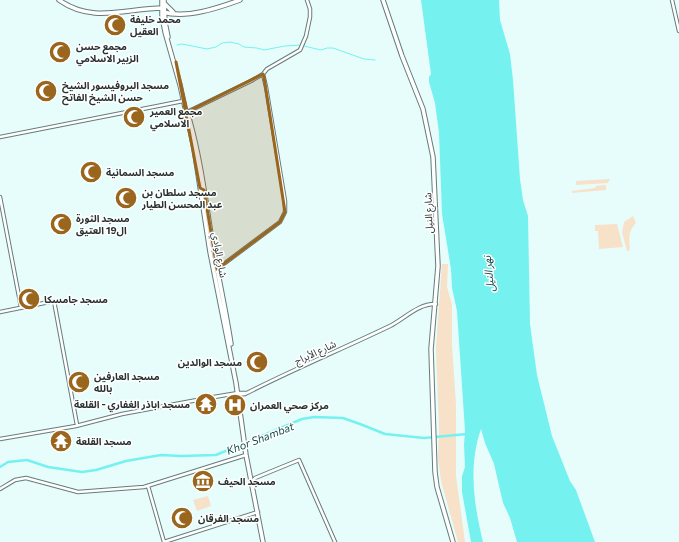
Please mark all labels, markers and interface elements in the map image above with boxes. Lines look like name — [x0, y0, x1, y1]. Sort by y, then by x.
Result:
mosque icon: محمد خليفة العقيل — [102, 12, 128, 38]
place label: محمد خليفة العقيل — [130, 13, 181, 38]
mosque icon: مجمع حسن الزبير الاسلامي — [47, 39, 73, 65]
place label: مجمع حسن الزبير الاسلامي — [76, 40, 139, 67]
mosque icon: مسجد البروفيسور الشيخ حسن الشيخ الفاتح — [33, 78, 59, 104]
place label: مسجد البروفيسور الشيخ حسن الشيخ الفاتح — [62, 79, 169, 106]
mosque icon: مجمع العمير الاسلامي — [121, 104, 147, 130]
place label: مجمع العمير الاسلامي — [149, 105, 202, 132]
mosque icon: مسجد السمانية — [78, 159, 104, 185]
place label: مسجد السمانية — [106, 166, 174, 179]
mosque icon: مسجد سلطان بن عبد المحسن الطيار — [113, 185, 139, 211]
place label: مسجد سلطان بن عبد المحسن الطيار — [141, 186, 223, 211]
street label: شارع النيل — [421, 192, 437, 234]
mosque icon: مسجد الثورة ال19 العتيق — [48, 211, 74, 237]
place label: مسجد الثورة ال19 العتيق — [76, 212, 130, 237]
street label: شارع الوادي — [208, 231, 230, 279]
water label: نهر النيل — [479, 254, 497, 293]
mosque icon: مسجد جامسكا — [16, 286, 42, 312]
place label: مسجد جامسكا — [44, 293, 108, 306]
street label: شارع الأبراج — [292, 337, 339, 369]
mosque icon: مسجد الوالدين — [244, 349, 270, 375]
place label: مسجد الوالدين — [178, 356, 242, 369]
mosque icon: مسجد العارفين بالله — [66, 369, 92, 395]
place label: مسجد العارفين بالله — [94, 370, 160, 395]
temple icon: مسجد اباذر الغفاري - القلعة — [193, 391, 219, 417]
hospital icon: مركز صحي العمران — [222, 392, 248, 418]
place label: مسجد اباذر الغفاري - القلعة — [74, 398, 190, 413]
place label: مركز صحي العمران — [250, 399, 329, 414]
water label: Khor Shambat — [224, 419, 296, 457]
temple icon: مسجد القلعة — [48, 428, 74, 454]
place label: مسجد القلعة — [76, 435, 132, 448]
museum icon: مسجد الحيف — [190, 468, 216, 494]
place label: مسجد الحيف — [218, 475, 276, 488]
mosque icon: مسجد الفرقان — [169, 505, 195, 531]
place label: مسجد الفرقان — [198, 512, 259, 525]

